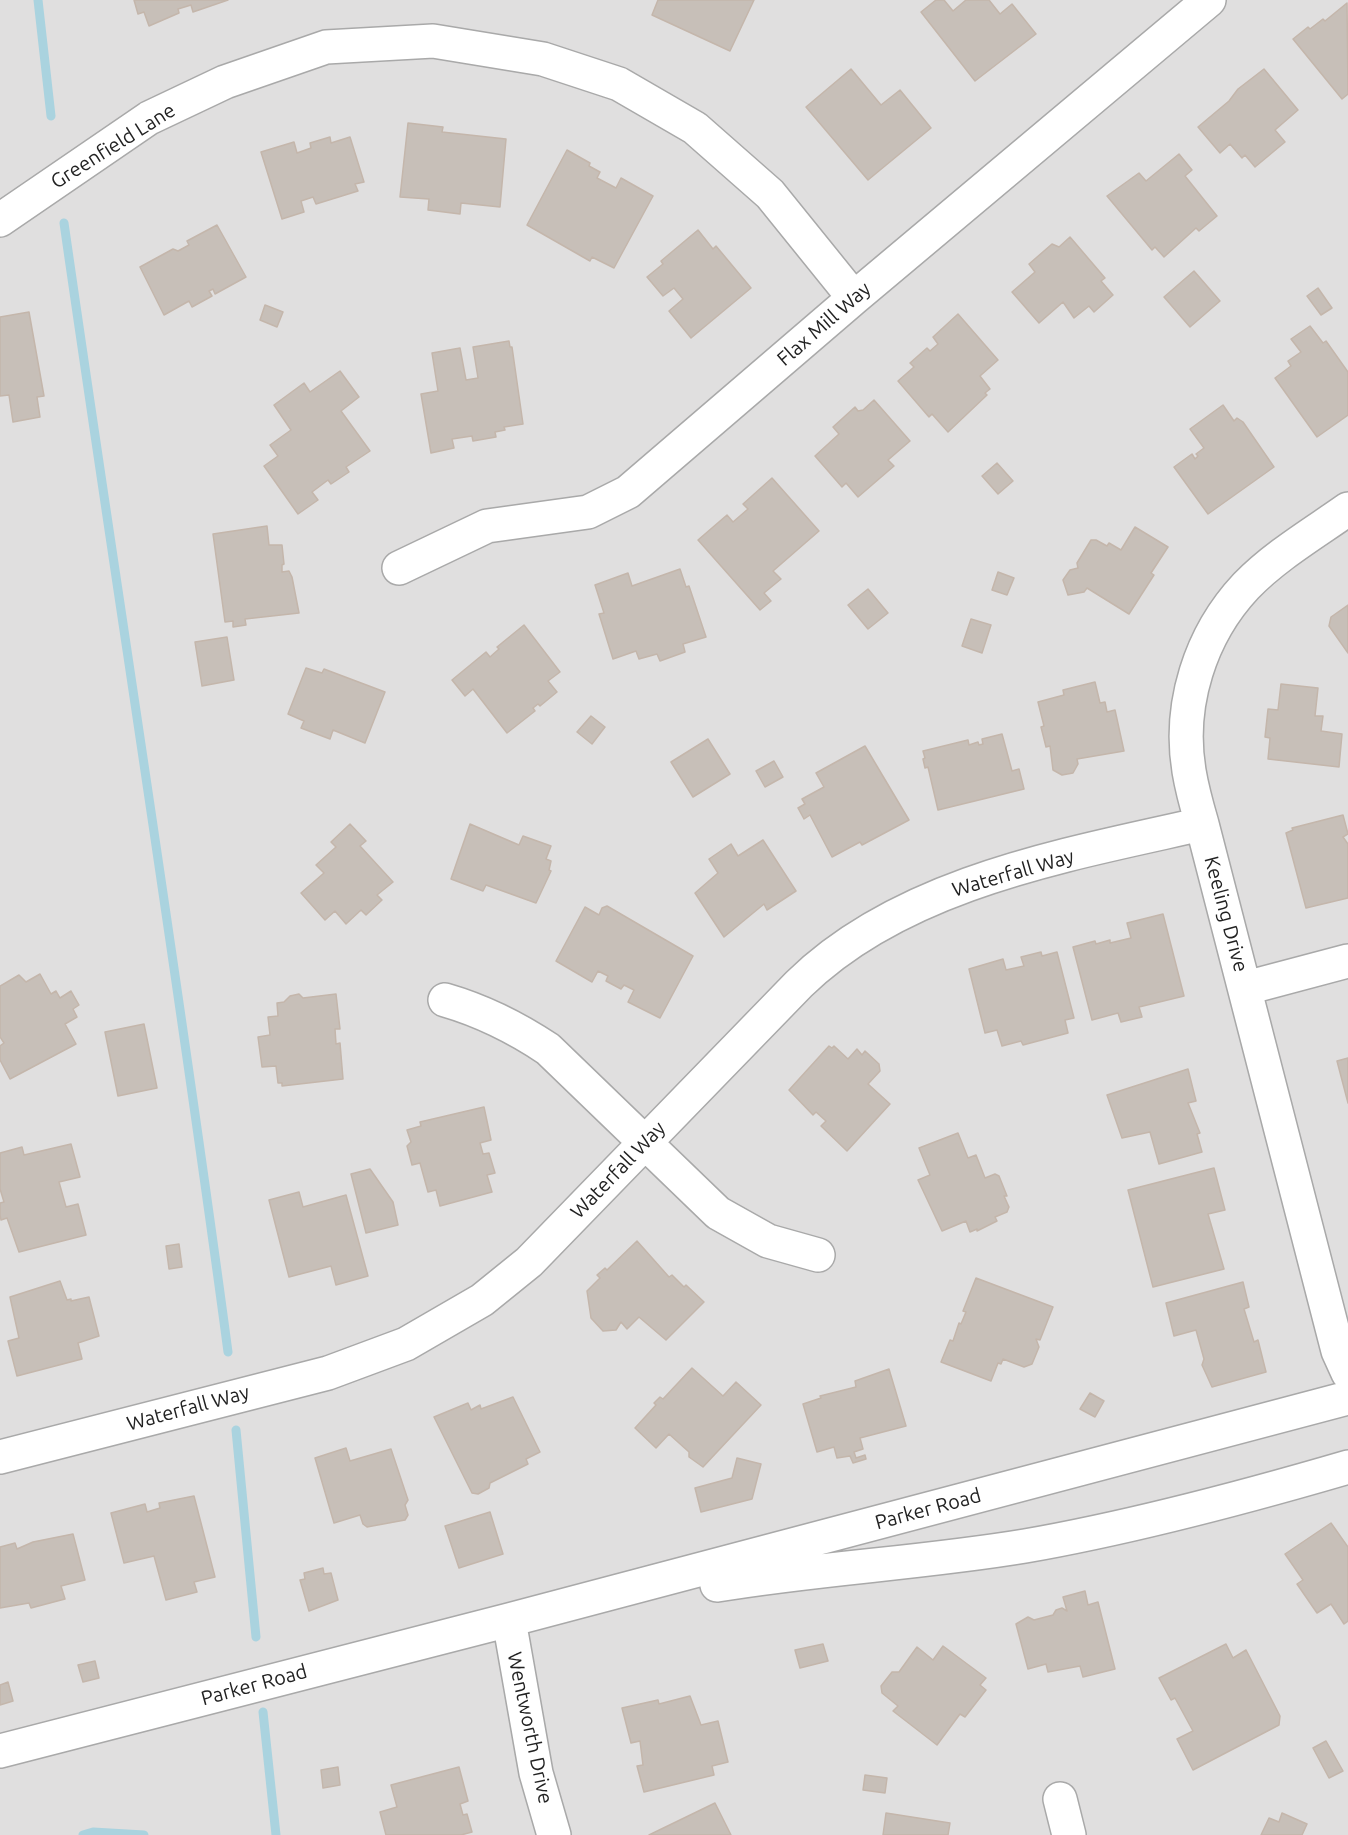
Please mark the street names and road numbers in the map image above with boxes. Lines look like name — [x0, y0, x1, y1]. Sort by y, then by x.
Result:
street label: Greenfield Lane — [46, 98, 180, 194]
street label: Flax Mill Way — [772, 277, 876, 371]
street label: Waterfall Way — [949, 844, 1077, 902]
street label: Keeling Drive — [1199, 853, 1253, 975]
street label: Waterfall Way — [566, 1116, 670, 1224]
street label: Waterfall Way — [124, 1380, 252, 1436]
street label: Parker Road — [872, 1483, 984, 1535]
street label: Wentworth Drive — [502, 1650, 558, 1806]
street label: Parker Road — [198, 1659, 310, 1711]

